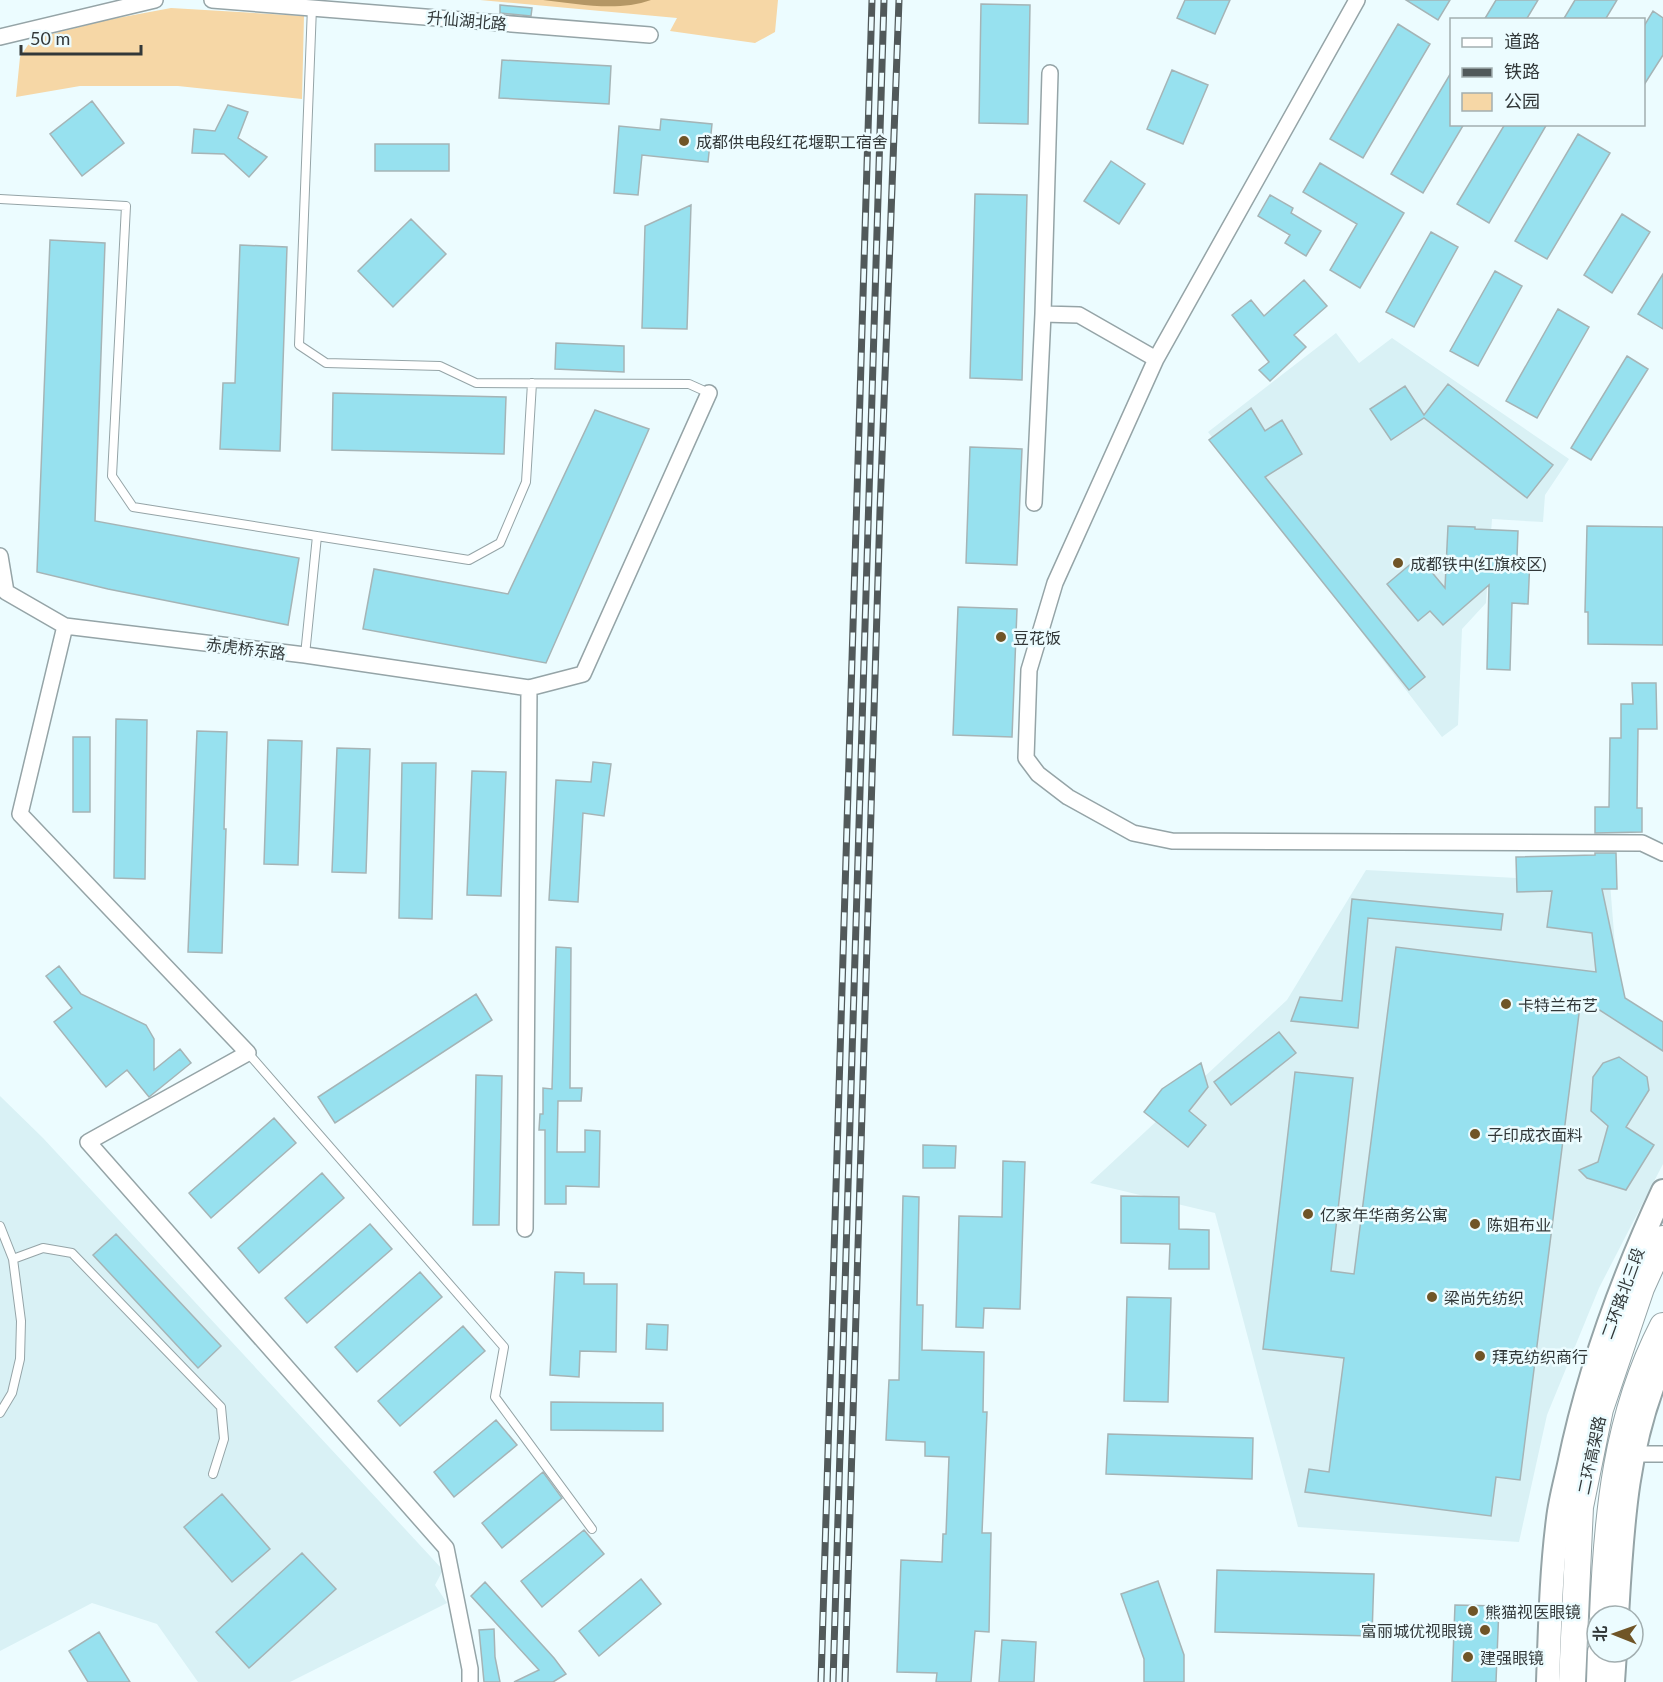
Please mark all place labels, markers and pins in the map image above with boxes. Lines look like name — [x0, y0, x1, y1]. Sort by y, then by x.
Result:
place label: 成都供电段红花堰职工宿舍 — [696, 132, 888, 151]
marker: 成都供电段红花堰职工宿舍 — [677, 134, 691, 148]
place label: 成都铁中(红旗校区) — [1410, 554, 1547, 573]
marker: 成都铁中(红旗校区) — [1391, 556, 1405, 570]
place label: 豆花饭 — [1013, 628, 1061, 647]
marker: 豆花饭 — [994, 630, 1008, 644]
place label: 卡特兰布艺 — [1518, 995, 1598, 1014]
marker: 卡特兰布艺 — [1499, 997, 1513, 1011]
place label: 子印成衣面料 — [1487, 1125, 1583, 1144]
marker: 子印成衣面料 — [1468, 1127, 1482, 1141]
place label: 亿家年华商务公寓 — [1320, 1205, 1448, 1224]
marker: 亿家年华商务公寓 — [1301, 1207, 1315, 1221]
place label: 陈姐布业 — [1487, 1215, 1551, 1234]
marker: 陈姐布业 — [1468, 1217, 1482, 1231]
place label: 梁尚先纺织 — [1444, 1288, 1524, 1307]
marker: 梁尚先纺织 — [1425, 1290, 1439, 1304]
place label: 拜克纺织商行 — [1492, 1347, 1588, 1366]
marker: 拜克纺织商行 — [1473, 1349, 1487, 1363]
place label: 熊猫视医眼镜 — [1485, 1602, 1581, 1621]
marker: 熊猫视医眼镜 — [1466, 1604, 1480, 1618]
place label: 富丽城优视眼镜 — [1361, 1621, 1473, 1640]
marker: 富丽城优视眼镜 — [1478, 1623, 1492, 1637]
place label: 建强眼镜 — [1480, 1648, 1544, 1667]
marker: 建强眼镜 — [1461, 1650, 1475, 1664]

